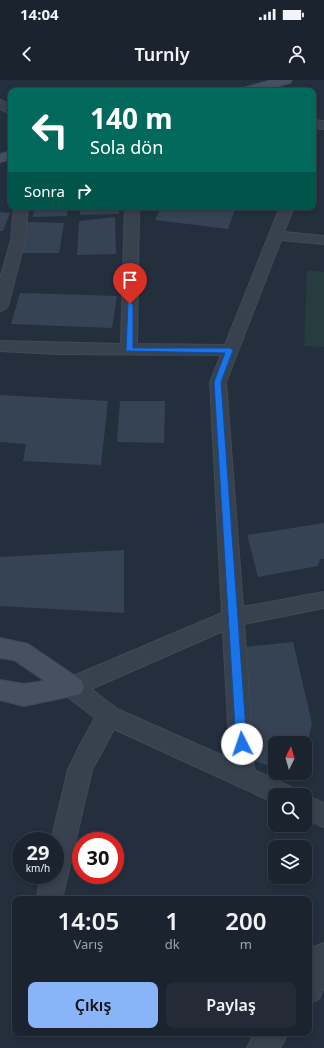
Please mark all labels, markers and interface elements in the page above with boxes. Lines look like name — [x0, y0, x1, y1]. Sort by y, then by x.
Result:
text: 14:04 — [20, 4, 59, 24]
text: Turnly — [134, 42, 190, 66]
icon: back — [16, 43, 38, 65]
icon: person — [286, 43, 308, 65]
text: 140 m — [90, 99, 173, 137]
icon: left — [24, 104, 76, 156]
text: Sola dön — [90, 135, 163, 159]
icon: right — [73, 180, 95, 202]
text: Sonra — [24, 181, 65, 201]
pin — [113, 263, 147, 304]
icon: arrive — [119, 269, 141, 291]
position arrow — [221, 723, 263, 765]
north arrow — [268, 736, 312, 780]
map controls — [268, 736, 312, 884]
button: search — [268, 788, 312, 832]
speed limit sign: 30 — [72, 832, 124, 884]
text: 29 — [27, 839, 49, 866]
button: layers — [268, 840, 312, 884]
text: km/h — [26, 861, 50, 875]
text: 14:05 — [58, 904, 119, 937]
text: 1 — [165, 904, 179, 937]
text: 200 — [225, 904, 266, 937]
text: Varış — [73, 935, 103, 953]
text: dk — [165, 935, 180, 953]
text: m — [240, 935, 252, 953]
button: Çıkış — [28, 982, 158, 1028]
button: Paylaş — [166, 982, 296, 1028]

